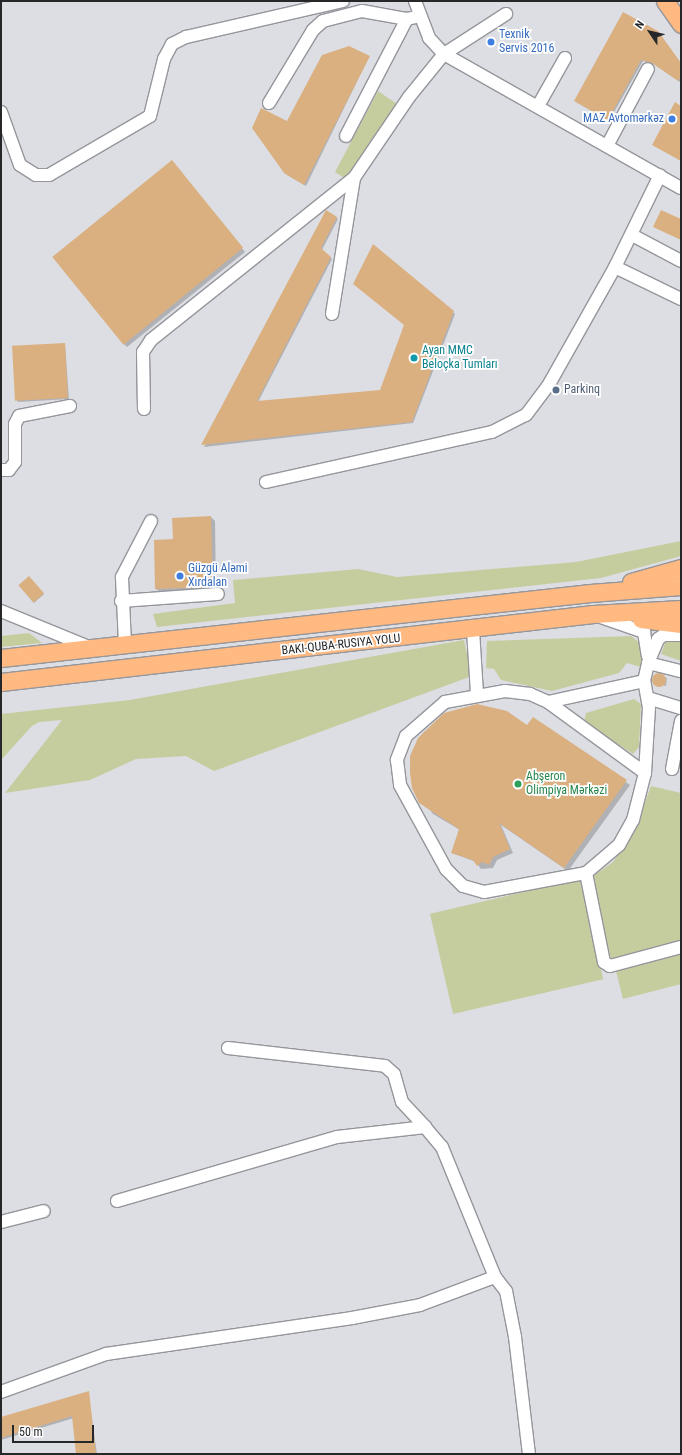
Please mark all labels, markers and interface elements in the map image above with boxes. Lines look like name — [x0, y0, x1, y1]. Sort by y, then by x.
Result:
north arrow — [630, 12, 670, 52]
text: N — [633, 18, 647, 31]
place label: Texnik Servis 2016 — [499, 28, 554, 56]
marker: Texnik Servis 2016 — [486, 37, 496, 47]
place label: MAZ Avtomərkəz — [583, 112, 664, 126]
marker: MAZ Avtomərkəz — [667, 114, 677, 124]
place label: Ayan MMC Beloçka Tumları — [422, 344, 498, 372]
marker: Ayan MMC Beloçka Tumları — [409, 353, 419, 363]
place label: Parkinq — [564, 383, 600, 397]
marker: Parkinq — [551, 385, 561, 395]
place label: Güzgü Aləmi Xırdalan — [188, 562, 248, 590]
marker: Güzgü Aləmi Xırdalan — [175, 571, 185, 581]
street label: BAKI-QUBA-RUSIYA YOLU — [281, 632, 401, 658]
place label: Abşeron Olimpiya Mərkəzi — [526, 770, 607, 798]
marker: Abşeron Olimpiya Mərkəzi — [513, 779, 523, 789]
scale bar — [14, 1417, 96, 1443]
text: 50 m — [19, 1425, 43, 1439]

